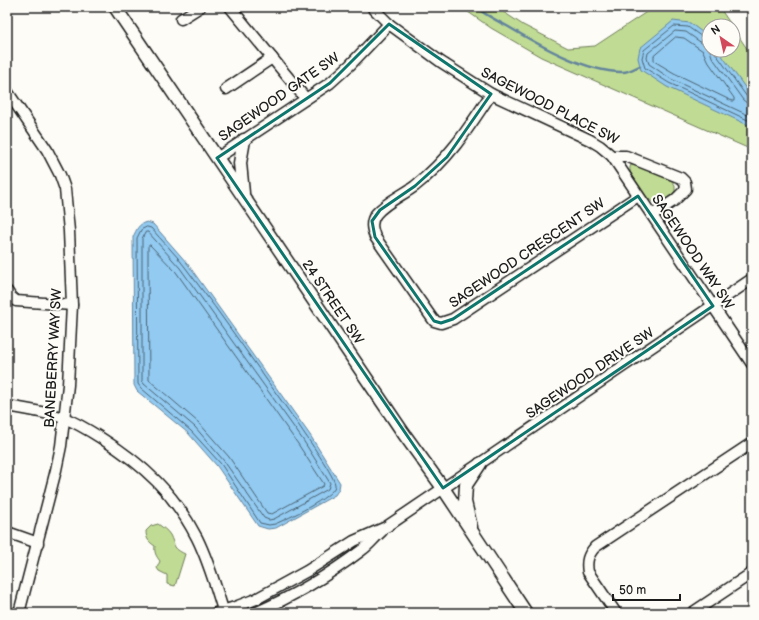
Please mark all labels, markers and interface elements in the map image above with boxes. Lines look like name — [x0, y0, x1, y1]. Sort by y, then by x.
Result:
north arrow — [701, 18, 741, 58]
text: N — [709, 22, 723, 38]
street label: SAGEWOOD GATE SW — [215, 49, 343, 145]
street label: SAGEWOOD PLACE SW — [478, 64, 622, 148]
street label: SAGEWOOD WAY SW — [648, 191, 738, 313]
street label: SAGEWOOD CRESCENT SW — [446, 194, 608, 312]
street label: 24 STREET SW — [298, 257, 368, 348]
street label: BANEBERRY WAY SW — [41, 288, 65, 428]
street label: SAGEWOOD DRIVE SW — [523, 324, 657, 422]
scale bar — [613, 576, 680, 602]
text: 50 m — [619, 583, 646, 598]

